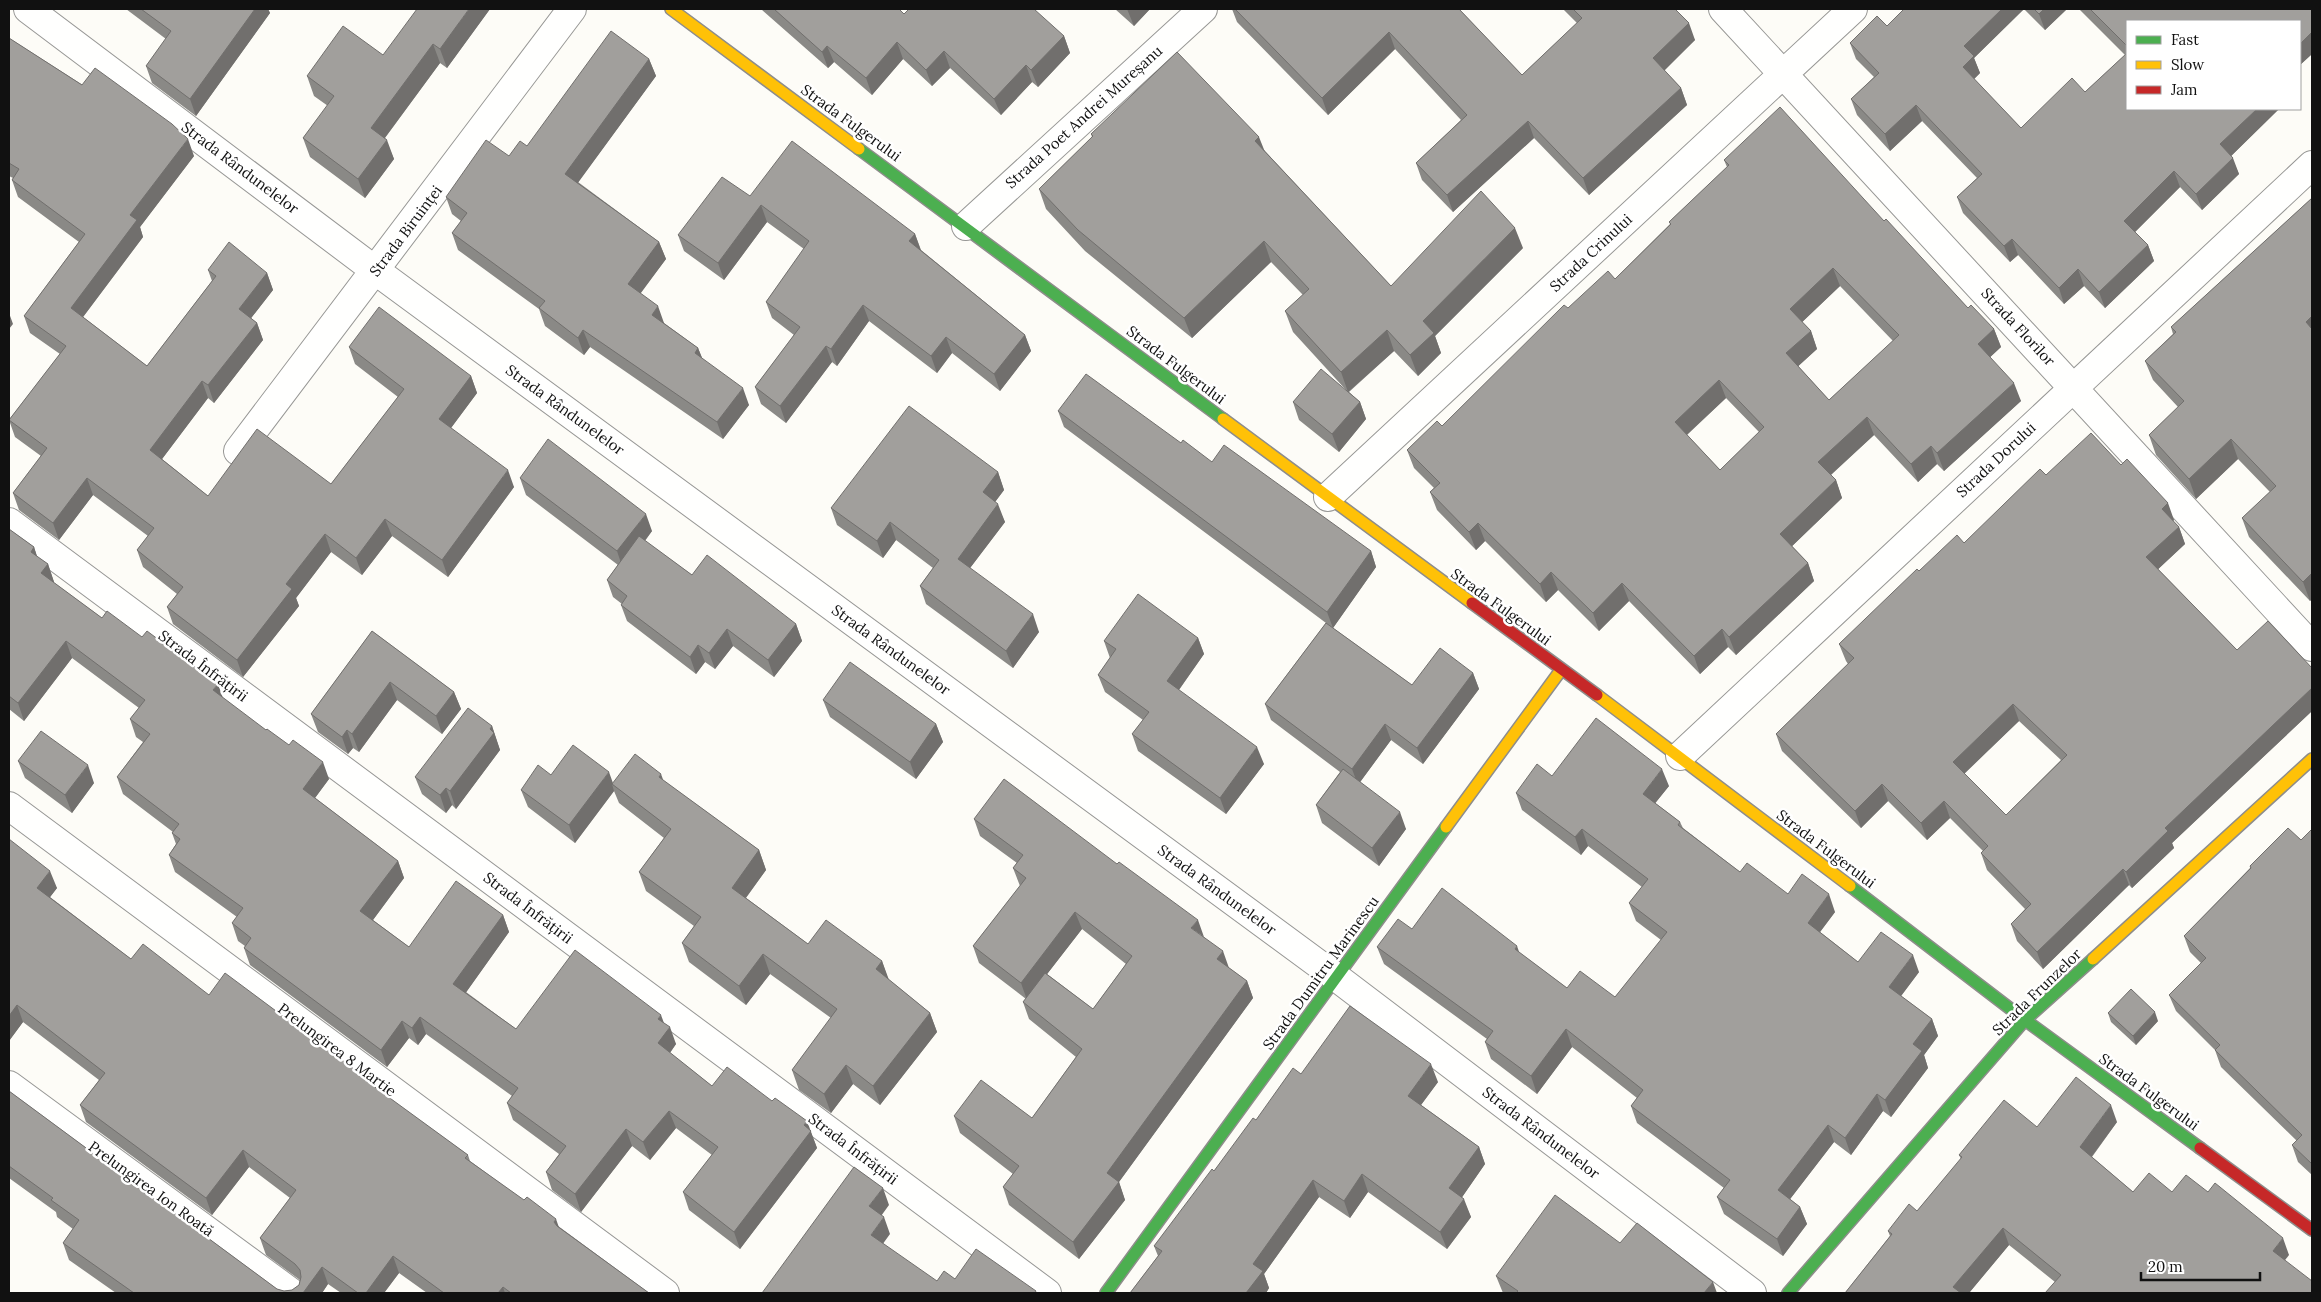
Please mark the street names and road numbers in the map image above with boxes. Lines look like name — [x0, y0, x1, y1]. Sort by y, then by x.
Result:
street label: Strada Poet Andrei Mureșanu — [1001, 41, 1166, 192]
street label: Strada Fulgerului — [797, 80, 905, 165]
street label: Strada Rândunelelor — [178, 117, 303, 218]
street label: Strada Biruinței — [365, 181, 446, 280]
street label: Strada Crinului — [1546, 210, 1636, 296]
street label: Strada Florilor — [1977, 284, 2060, 370]
street label: Strada Fulgerului — [1123, 321, 1230, 408]
street label: Strada Rândunelelor — [502, 360, 629, 459]
street label: Strada Dorului — [1952, 418, 2039, 501]
street label: Strada Fulgerului — [1447, 564, 1555, 649]
street label: Strada Rândunelelor — [828, 600, 955, 699]
street label: Strada Înfrățirii — [155, 626, 252, 705]
street label: Strada Fulgerului — [1773, 805, 1880, 892]
street label: Strada Rândunelelor — [1154, 840, 1281, 939]
street label: Strada Înfrățirii — [480, 868, 577, 947]
street label: Strada Dumitru Marinescu — [1258, 892, 1383, 1053]
street label: Strada Frunzelor — [1988, 944, 2086, 1039]
street label: Prelungirea 8 Martie — [274, 999, 400, 1100]
street label: Strada Fulgerului — [2095, 1049, 2203, 1134]
street label: Strada Rândunelelor — [1479, 1082, 1604, 1183]
street label: Strada Înfrățirii — [805, 1109, 902, 1188]
street label: Prelungirea Ion Roată — [85, 1137, 218, 1241]

